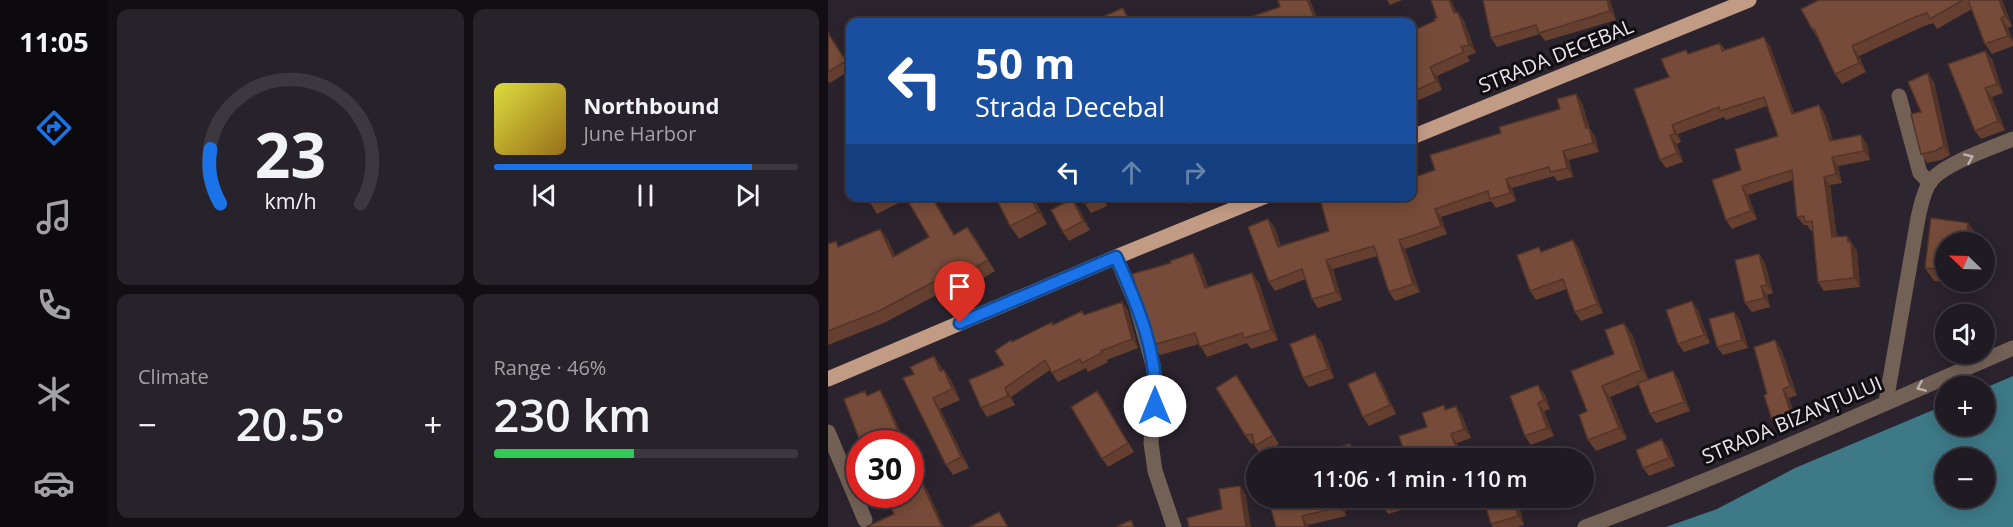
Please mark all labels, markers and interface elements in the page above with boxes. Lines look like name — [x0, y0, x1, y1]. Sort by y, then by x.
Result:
street label: STRADA DECEBAL — [1474, 12, 1637, 99]
text: 11:05 — [19, 23, 89, 60]
text: 50 m — [975, 34, 1075, 91]
icon: left — [876, 42, 954, 120]
text: Strada Decebal — [975, 88, 1165, 125]
text: Northbound — [584, 90, 719, 120]
icon: directions — [33, 107, 75, 149]
text: 23 — [255, 111, 326, 196]
text: June Harbor — [584, 120, 696, 147]
one-way arrow — [1963, 153, 1974, 165]
icon: left — [1052, 156, 1085, 189]
icon: ahead — [1115, 156, 1148, 189]
icon: right — [1178, 156, 1211, 189]
icon: previous — [528, 179, 561, 212]
icon: pause — [629, 179, 662, 212]
icon: next — [731, 179, 764, 212]
text: km/h — [264, 187, 316, 216]
icon: music — [33, 196, 75, 238]
north arrow — [1935, 232, 1995, 292]
map controls — [1935, 232, 1995, 508]
pin — [934, 261, 985, 323]
icon: arrive — [943, 270, 976, 303]
icon: phone — [33, 284, 75, 326]
button: sound — [1935, 304, 1995, 364]
text: Range · 46% — [494, 354, 606, 381]
text: Climate — [138, 363, 209, 390]
street label: STRADA BIZANȚULUI — [1698, 369, 1886, 470]
icon: climate — [33, 373, 75, 415]
position arrow — [1123, 374, 1187, 438]
button: + — [1935, 376, 1995, 436]
one-way arrow — [1916, 380, 1927, 392]
text: 230 km — [494, 384, 651, 445]
text: 20.5° — [236, 393, 345, 454]
text: − — [138, 402, 157, 447]
text: + — [424, 402, 442, 447]
speed limit sign: 30 — [846, 430, 924, 508]
button: − — [1935, 448, 1995, 508]
icon: car — [33, 462, 75, 504]
text: 11:06 · 1 min · 110 m — [1312, 463, 1528, 493]

